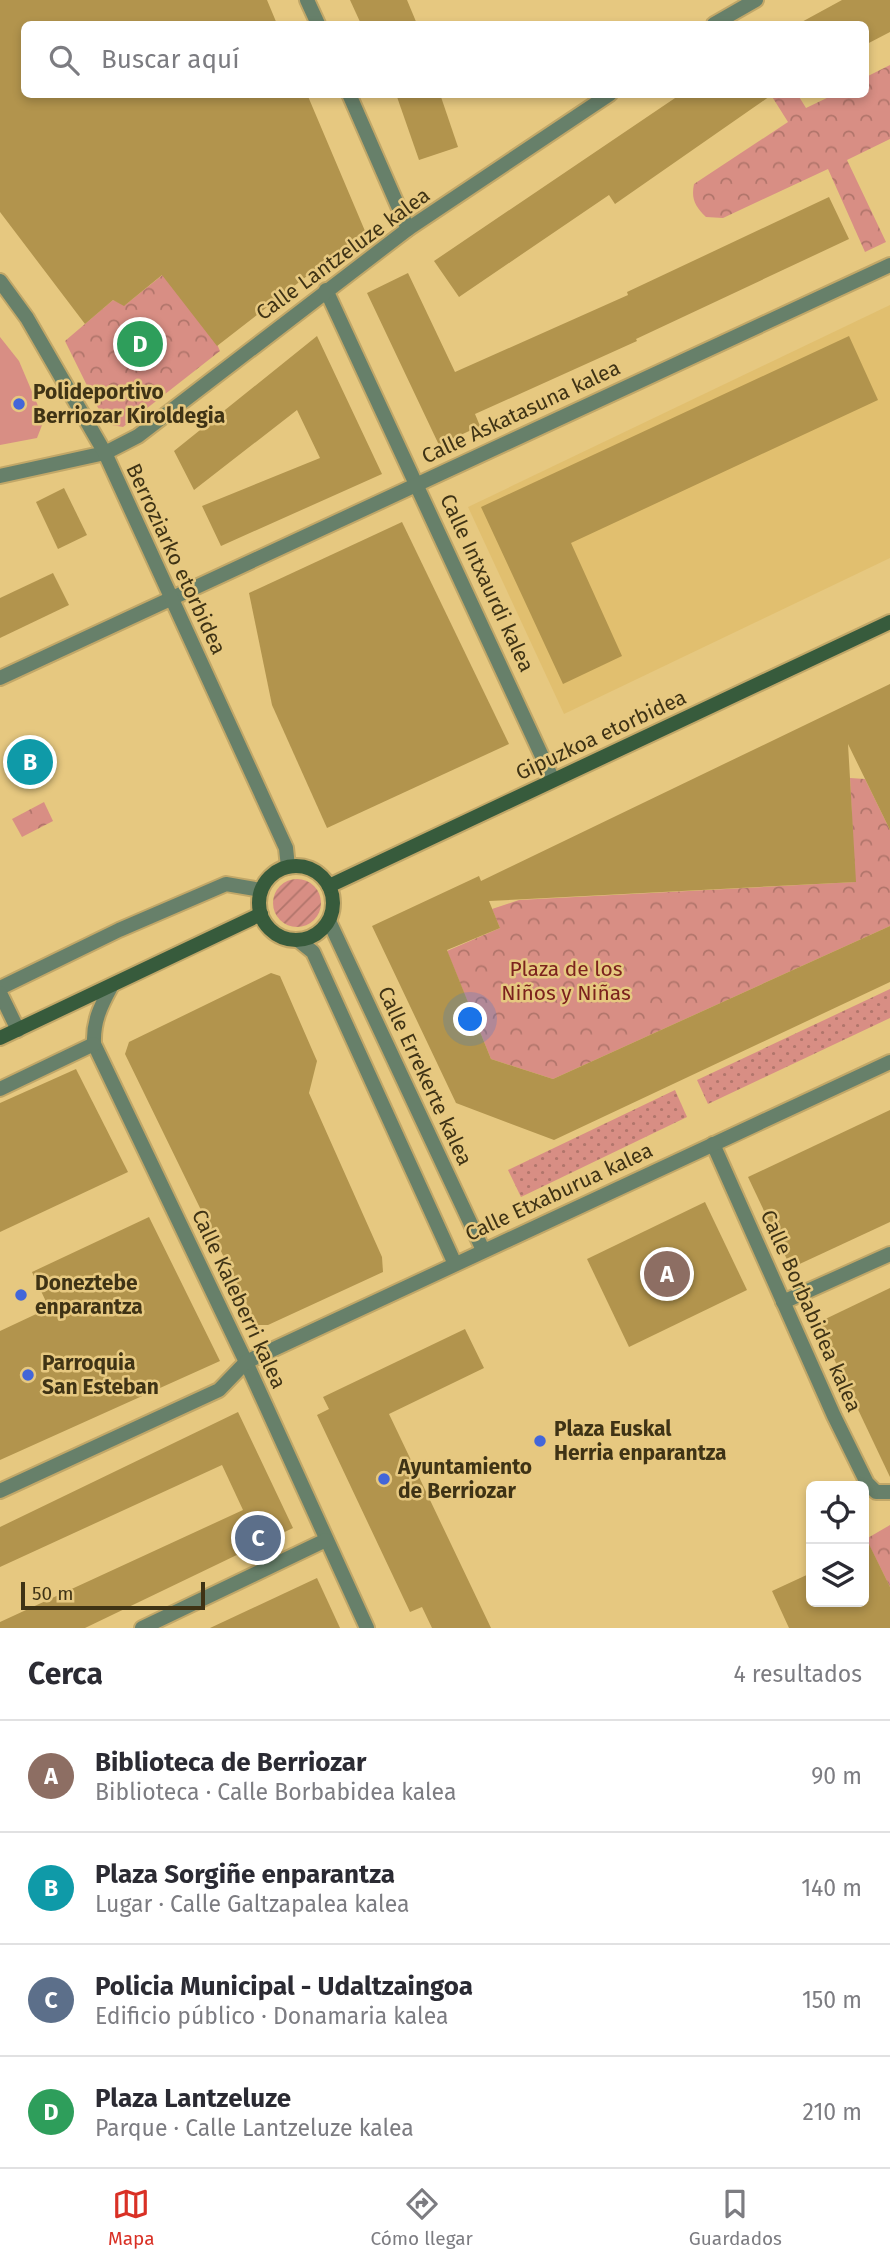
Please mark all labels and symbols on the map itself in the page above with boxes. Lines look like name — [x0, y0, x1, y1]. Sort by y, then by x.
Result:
street label: Calle Lantzeluze kalea — [251, 182, 435, 326]
pin: D — [117, 318, 163, 370]
street label: Calle Askatasuna kalea — [418, 355, 624, 469]
place label: Polideportivo Berriozar Kiroldegia — [33, 379, 225, 429]
marker: Polideportivo Berriozar Kiroldegia — [11, 396, 27, 412]
street label: Berroziarko etorbidea — [120, 459, 232, 659]
street label: Calle Intxaurdi kalea — [434, 490, 540, 676]
street label: Gipuzkoa etorbidea — [512, 684, 690, 786]
pin: B — [7, 736, 53, 788]
park label: Plaza de los Niños y Niñas — [501, 956, 631, 1006]
street label: Calle Errekerte kalea — [372, 982, 478, 1170]
your location — [453, 1002, 487, 1036]
street label: Calle Etxaburua kalea — [461, 1137, 657, 1247]
street label: Calle Kaleberri kalea — [186, 1205, 292, 1393]
street label: Calle Borbabidea kalea — [755, 1206, 867, 1416]
pin: A — [644, 1248, 690, 1300]
place label: Doneztebe enparantza — [35, 1270, 143, 1320]
marker: Doneztebe enparantza — [13, 1287, 29, 1303]
place label: Parroquia San Esteban — [42, 1350, 159, 1400]
marker: Parroquia San Esteban — [20, 1367, 36, 1383]
place label: Plaza Euskal Herria enparantza — [554, 1416, 727, 1466]
marker: Plaza Euskal Herria enparantza — [532, 1433, 548, 1449]
place label: Ayuntamiento de Berriozar — [397, 1454, 532, 1504]
marker: Ayuntamiento de Berriozar — [376, 1471, 392, 1487]
pin: C — [235, 1512, 281, 1564]
scale bar — [21, 1579, 205, 1611]

